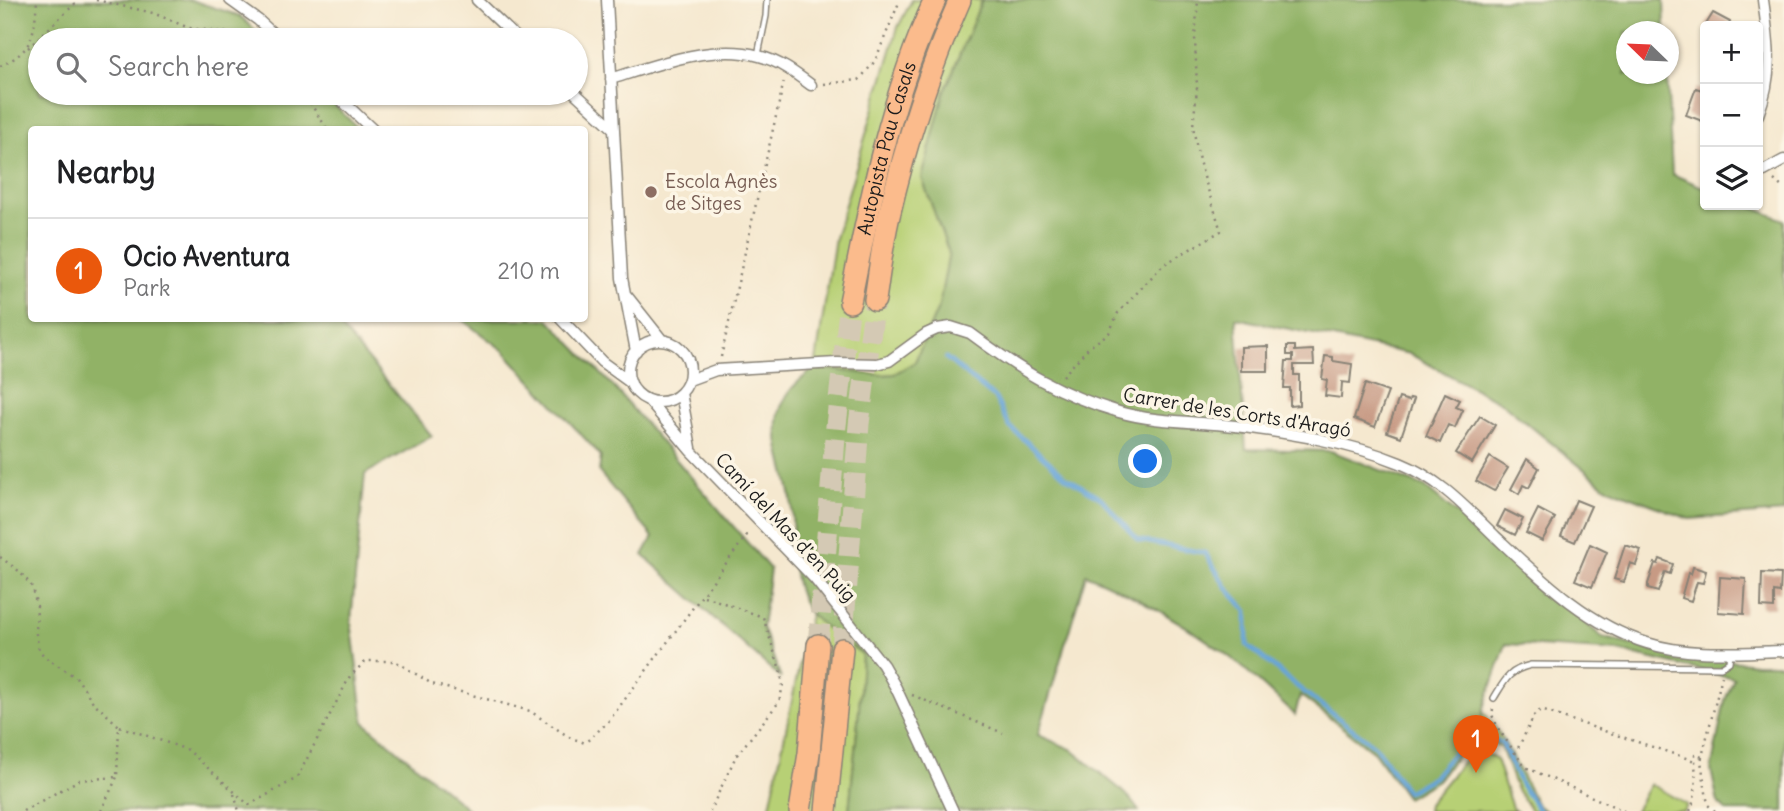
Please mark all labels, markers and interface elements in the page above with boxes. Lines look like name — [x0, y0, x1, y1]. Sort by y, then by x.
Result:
north arrow — [1616, 21, 1679, 84]
map controls — [1700, 21, 1763, 210]
button: + — [1700, 21, 1763, 84]
search box — [28, 28, 588, 105]
icon: search — [52, 48, 90, 86]
text: Search here — [108, 50, 249, 83]
street label: Autopista Pau Casals — [852, 58, 921, 237]
button: − — [1700, 84, 1763, 147]
button: layers — [1700, 147, 1763, 210]
text: Nearby — [56, 153, 156, 191]
place label: Escola Agnès de Sitges — [665, 169, 777, 215]
marker: Escola Agnès de Sitges — [643, 184, 659, 200]
text: Ocio Aventura — [123, 240, 290, 273]
text: 1 — [74, 256, 84, 285]
text: 210 m — [497, 256, 560, 285]
text: Park — [123, 273, 171, 302]
street label: Carrer de les Corts d'Aragó — [1121, 382, 1353, 442]
your location — [1128, 444, 1162, 478]
street label: Camí del Mas d'en Puig — [711, 447, 861, 607]
pin: 1 — [1453, 715, 1499, 773]

